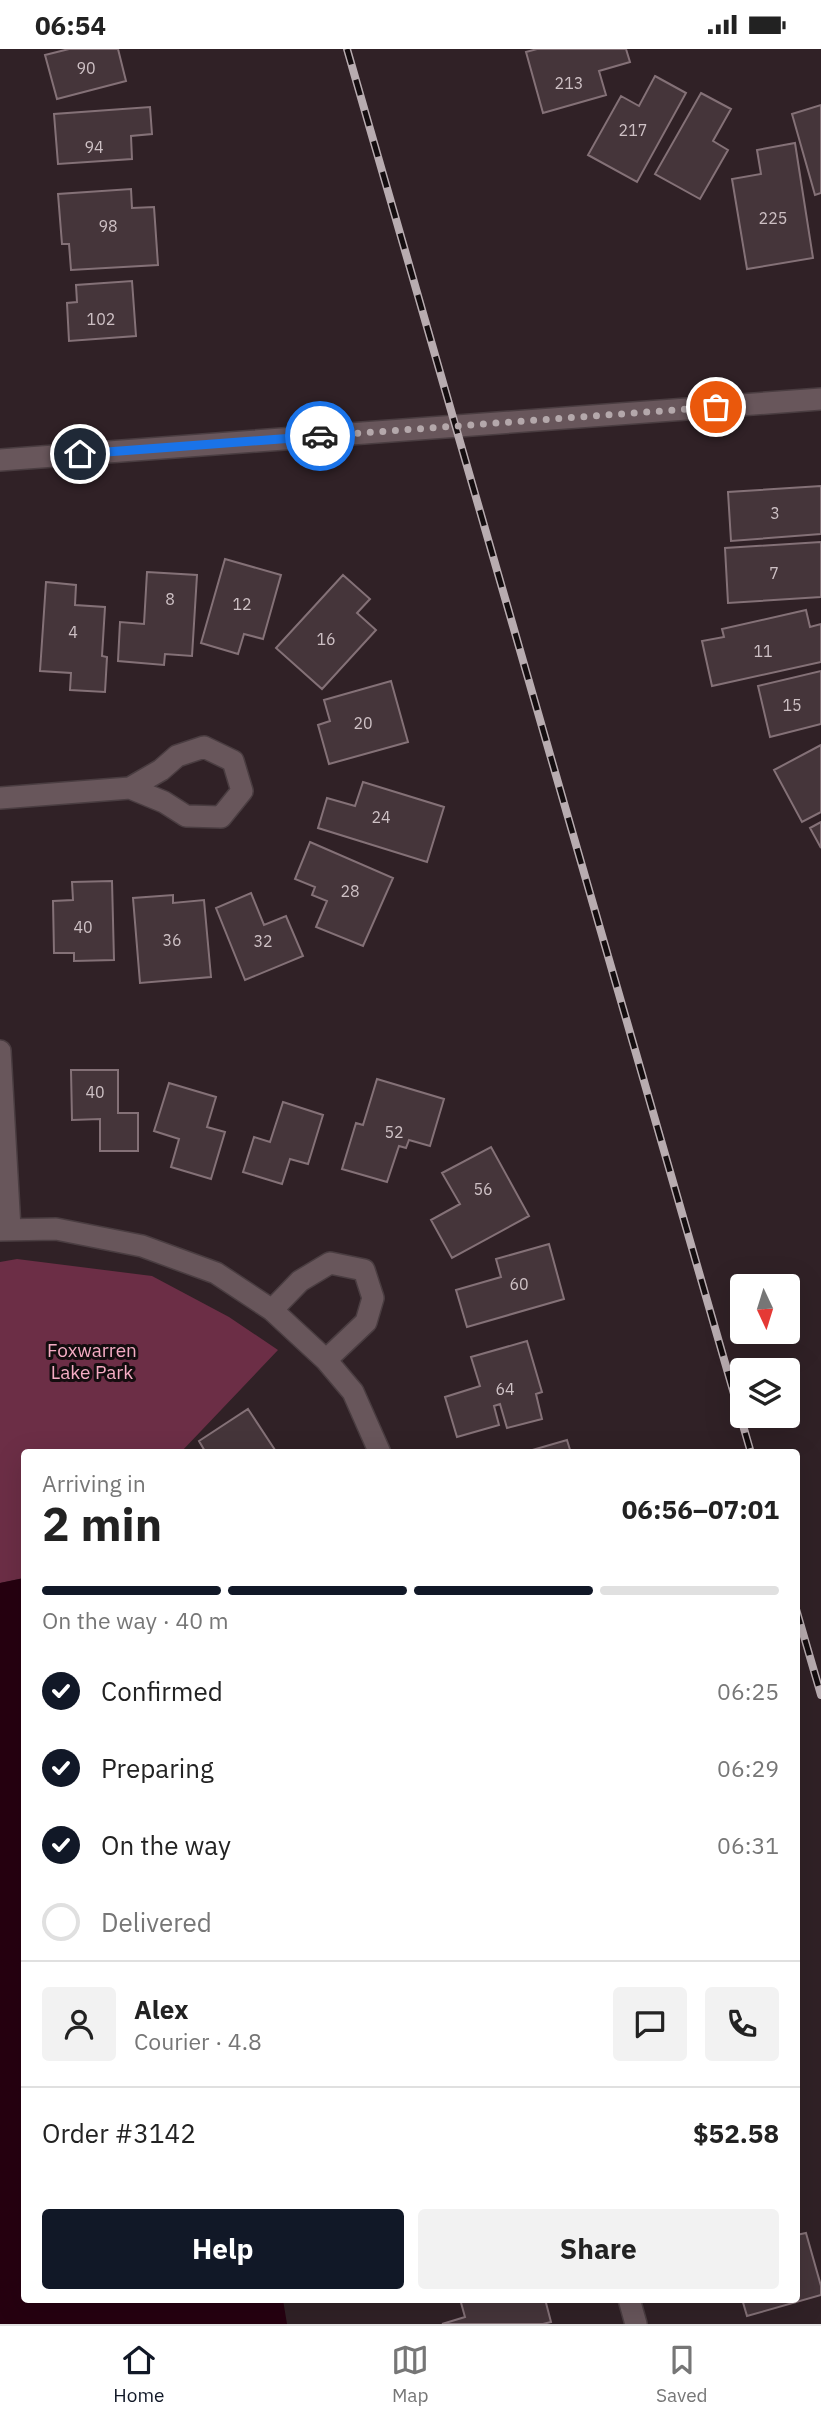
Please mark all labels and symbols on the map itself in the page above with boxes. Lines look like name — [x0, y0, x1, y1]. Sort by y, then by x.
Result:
house number: 90 — [76, 58, 96, 78]
house number: 213 — [555, 73, 583, 93]
house number: 217 — [619, 120, 647, 140]
house number: 94 — [84, 137, 104, 157]
house number: 225 — [759, 208, 787, 228]
house number: 98 — [98, 216, 118, 236]
house number: 102 — [87, 309, 115, 329]
pin — [686, 377, 746, 437]
courier — [285, 401, 355, 471]
pin — [50, 424, 110, 484]
house number: 3 — [770, 503, 780, 523]
house number: 7 — [769, 563, 779, 583]
house number: 8 — [165, 589, 175, 609]
house number: 12 — [232, 594, 252, 614]
house number: 4 — [68, 622, 78, 642]
house number: 16 — [316, 629, 336, 649]
house number: 11 — [753, 641, 773, 661]
house number: 15 — [782, 695, 802, 715]
house number: 20 — [353, 713, 373, 733]
house number: 24 — [371, 807, 391, 827]
house number: 28 — [340, 881, 360, 901]
house number: 40 — [73, 917, 93, 937]
house number: 36 — [162, 930, 182, 950]
house number: 32 — [253, 931, 273, 951]
house number: 40 — [85, 1082, 105, 1102]
house number: 52 — [384, 1122, 404, 1142]
house number: 56 — [473, 1179, 493, 1199]
house number: 60 — [509, 1274, 529, 1294]
north arrow — [730, 1274, 800, 1344]
park label: Foxwarren Lake Park — [47, 1338, 137, 1384]
house number: 64 — [495, 1379, 515, 1399]

